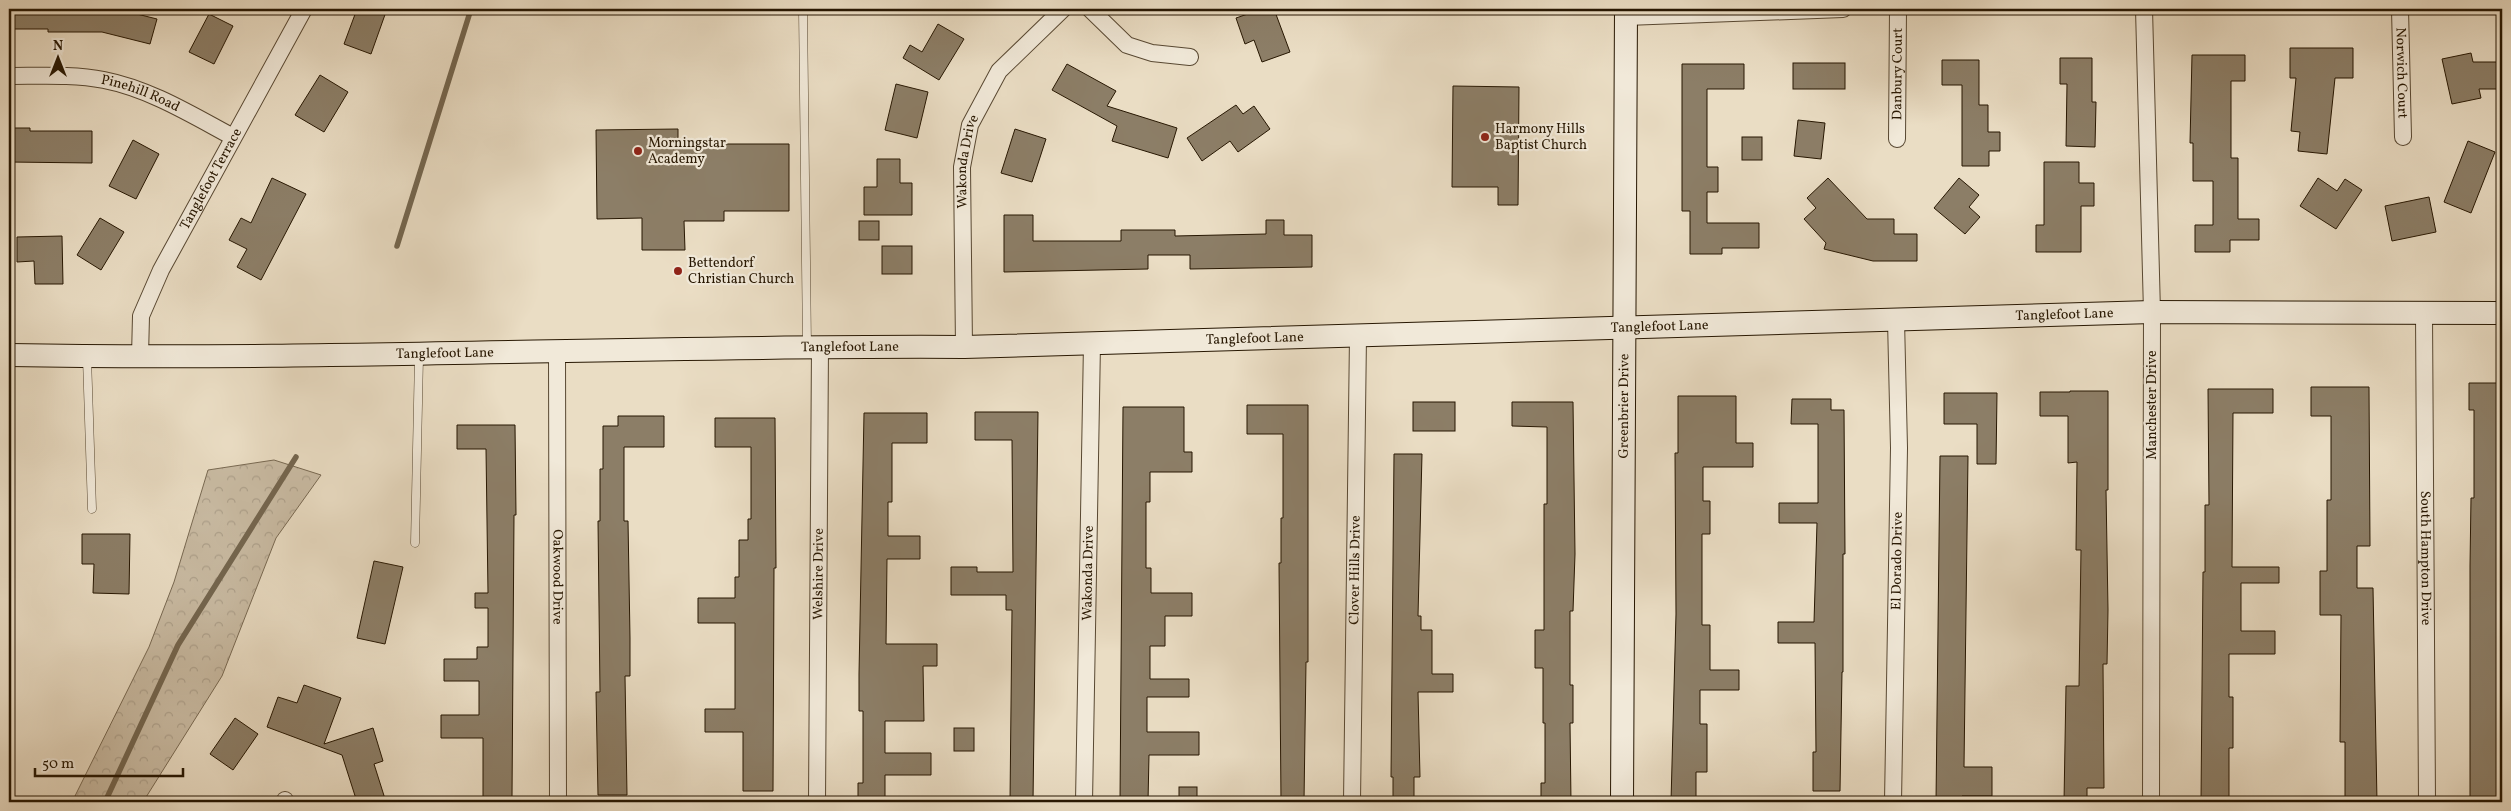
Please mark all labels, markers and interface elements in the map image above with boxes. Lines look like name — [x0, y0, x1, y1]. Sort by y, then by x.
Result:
street label: Norwich Court — [2391, 27, 2412, 119]
street label: Danbury Court — [1888, 28, 1907, 120]
north arrow — [32, 32, 82, 82]
text: N — [53, 37, 63, 56]
street label: Pinehill Road — [100, 70, 183, 116]
street label: Wakonda Drive — [952, 111, 984, 209]
place label: Harmony Hills Baptist Church — [1495, 120, 1587, 155]
street label: Tanglefoot Terrace — [175, 124, 247, 233]
marker: Harmony Hills Baptist Church — [1479, 131, 1491, 143]
place label: Morningstar Academy — [648, 134, 726, 169]
marker: Morningstar Academy — [632, 145, 644, 157]
place label: Bettendorf Christian Church — [688, 254, 794, 289]
marker: Bettendorf Christian Church — [672, 265, 684, 277]
street label: Tanglefoot Lane — [2015, 304, 2114, 326]
street label: Tanglefoot Lane — [1610, 316, 1709, 337]
street label: Tanglefoot Lane — [1206, 327, 1304, 349]
street label: Tanglefoot Lane — [801, 337, 899, 357]
street label: Tanglefoot Lane — [396, 343, 494, 364]
street label: Manchester Drive — [2143, 350, 2162, 460]
street label: Greenbrier Drive — [1614, 353, 1634, 459]
street label: South Hampton Drive — [2416, 491, 2435, 626]
street label: El Dorado Drive — [1887, 511, 1907, 610]
street label: Clover Hills Drive — [1345, 515, 1365, 625]
street label: Wakonda Drive — [1078, 525, 1098, 621]
street label: Welshire Drive — [809, 528, 828, 620]
street label: Oakwood Drive — [548, 529, 567, 625]
scale bar — [35, 746, 182, 778]
text: 50 m — [42, 754, 74, 775]

